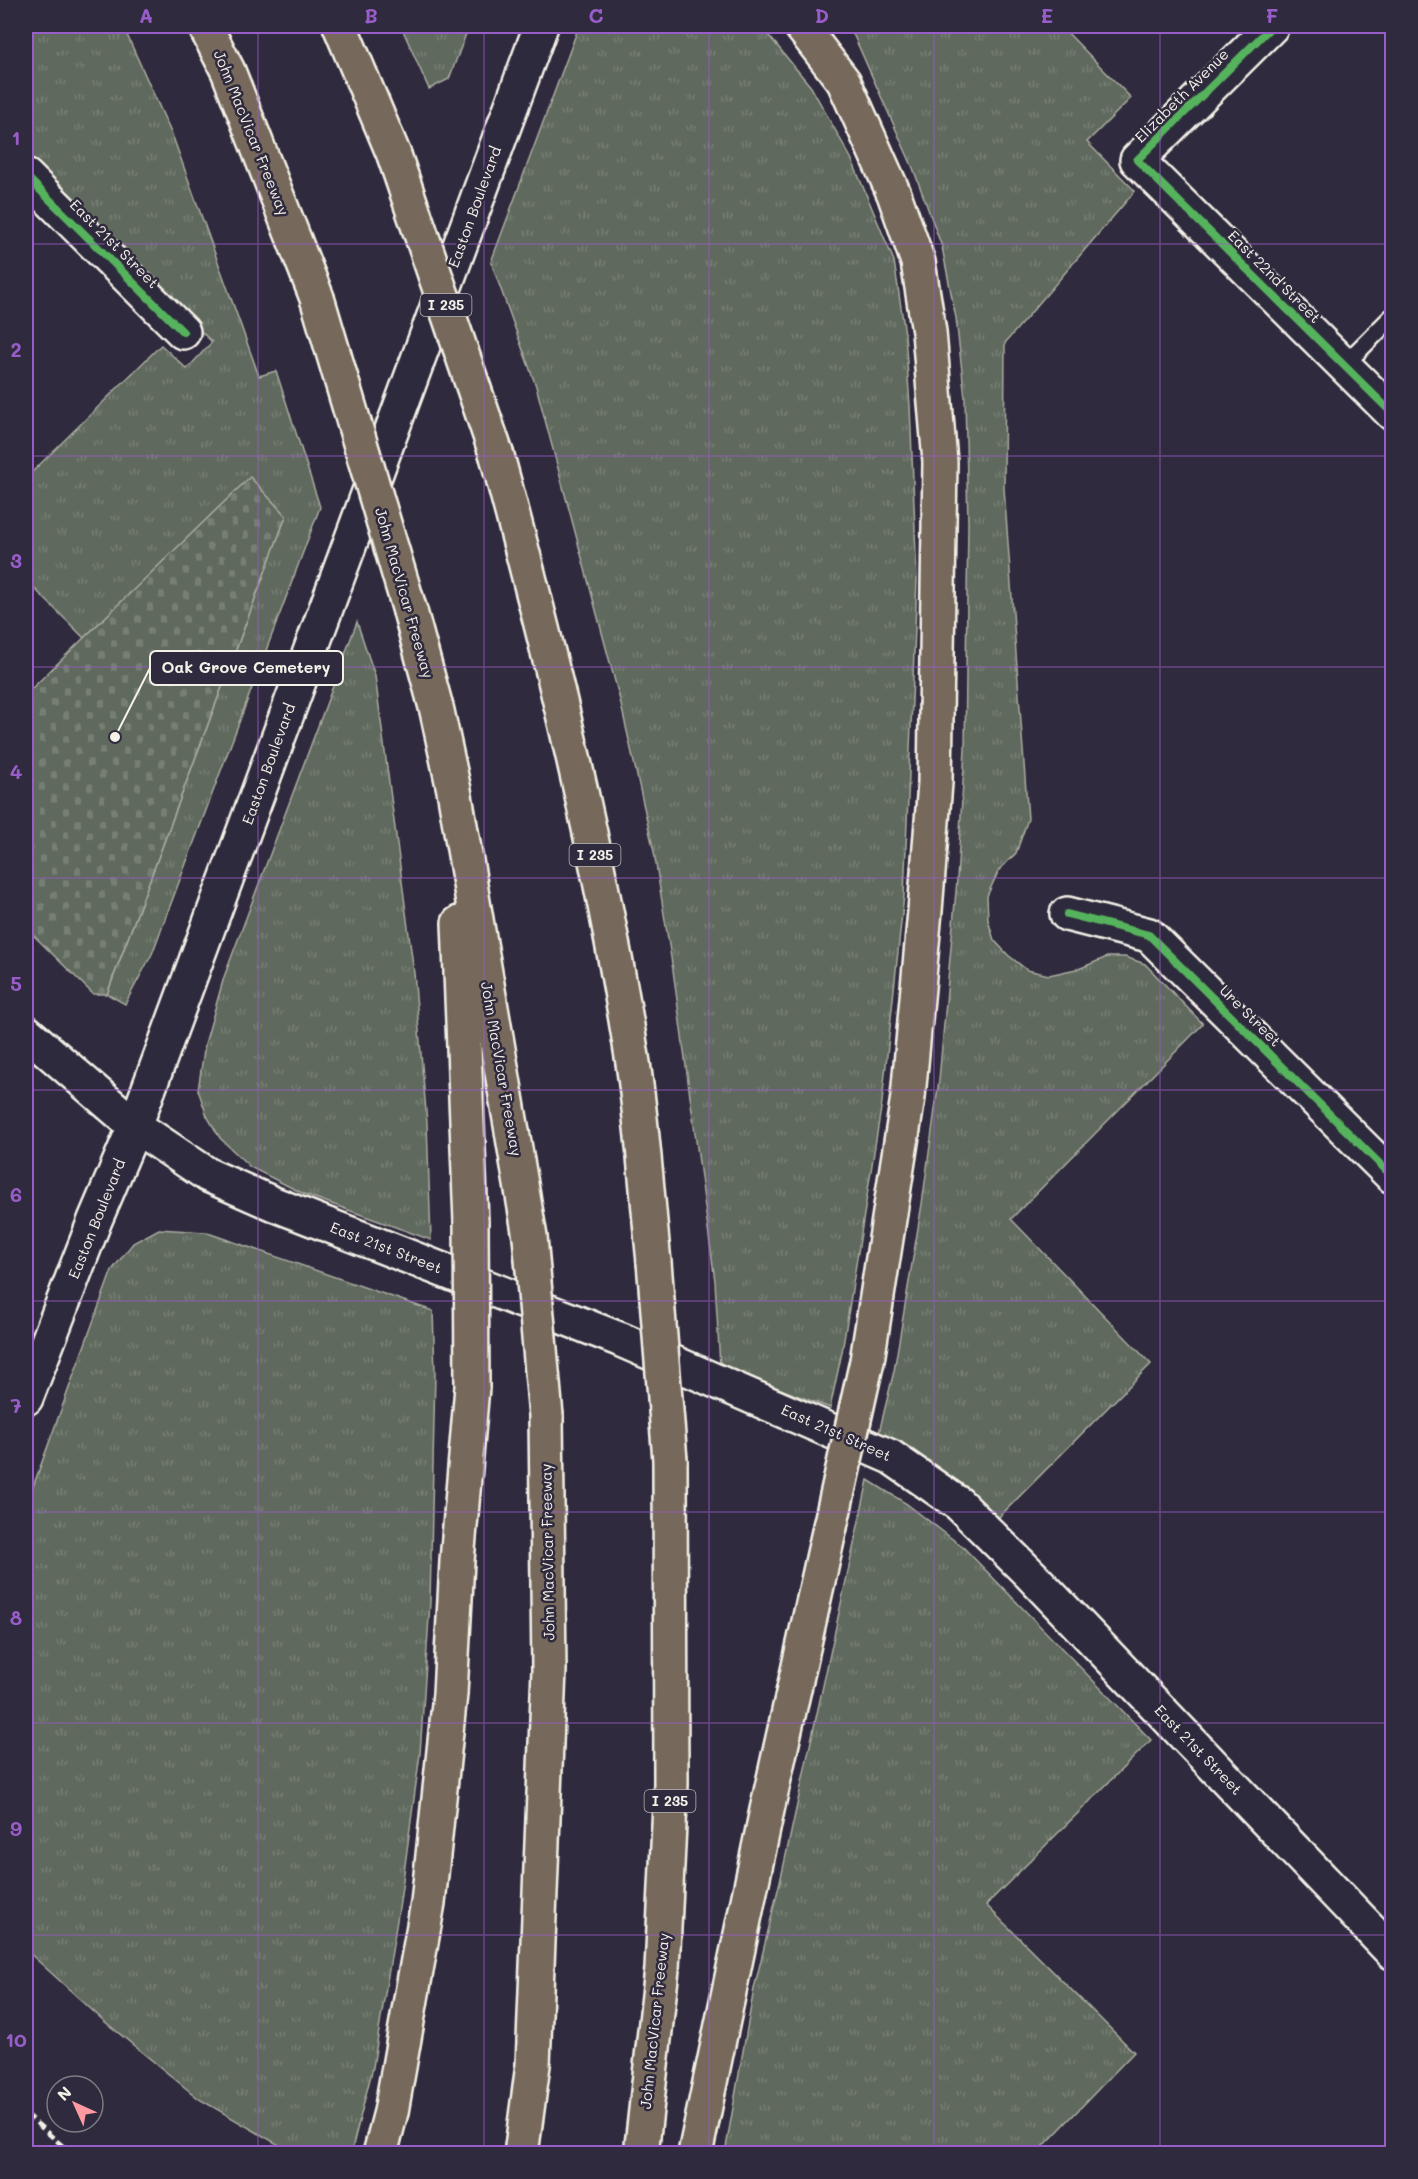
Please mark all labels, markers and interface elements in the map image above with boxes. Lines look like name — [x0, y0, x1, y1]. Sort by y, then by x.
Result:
text: A — [139, 2, 153, 28]
text: B — [364, 2, 378, 28]
text: C — [589, 2, 604, 28]
text: D — [815, 2, 829, 28]
text: E — [1041, 2, 1053, 28]
text: F — [1266, 2, 1279, 28]
street label: Elizabeth Avenue — [1130, 44, 1233, 147]
street label: John MacVicar Freeway — [210, 47, 294, 219]
text: 1 — [12, 124, 20, 150]
street label: Easton Boulevard — [443, 143, 505, 270]
street label: East 21st Street — [66, 194, 164, 292]
street label: East 22nd Street — [1224, 225, 1326, 327]
road number: I 235 — [420, 294, 472, 316]
text: 2 — [10, 336, 22, 362]
street label: John MacVicar Freeway — [371, 505, 439, 681]
text: 3 — [10, 547, 22, 573]
callout: Oak Grove Cemetery — [150, 651, 343, 685]
text: Oak Grove Cemetery — [162, 656, 331, 677]
street label: Easton Boulevard — [237, 700, 299, 827]
text: 4 — [10, 758, 23, 784]
road number: I 235 — [570, 844, 620, 866]
text: 5 — [10, 970, 22, 996]
street label: John MacVicar Freeway — [477, 980, 527, 1158]
street label: Ure Street — [1216, 980, 1286, 1050]
street label: Easton Boulevard — [63, 1156, 129, 1282]
text: 6 — [10, 1181, 22, 1207]
street label: East 21st Street — [328, 1217, 445, 1278]
text: 7 — [10, 1392, 22, 1418]
street label: East 21st Street — [778, 1399, 894, 1465]
street label: John MacVicar Freeway — [535, 1463, 559, 1641]
text: 8 — [10, 1604, 22, 1630]
street label: East 21st Street — [1150, 1700, 1247, 1799]
road number: I 235 — [644, 1790, 696, 1812]
text: 9 — [10, 1815, 22, 1841]
street label: John MacVicar Freeway — [635, 1932, 673, 2110]
text: 10 — [5, 2026, 27, 2052]
north arrow — [45, 2074, 105, 2134]
text: N — [52, 2081, 76, 2105]

